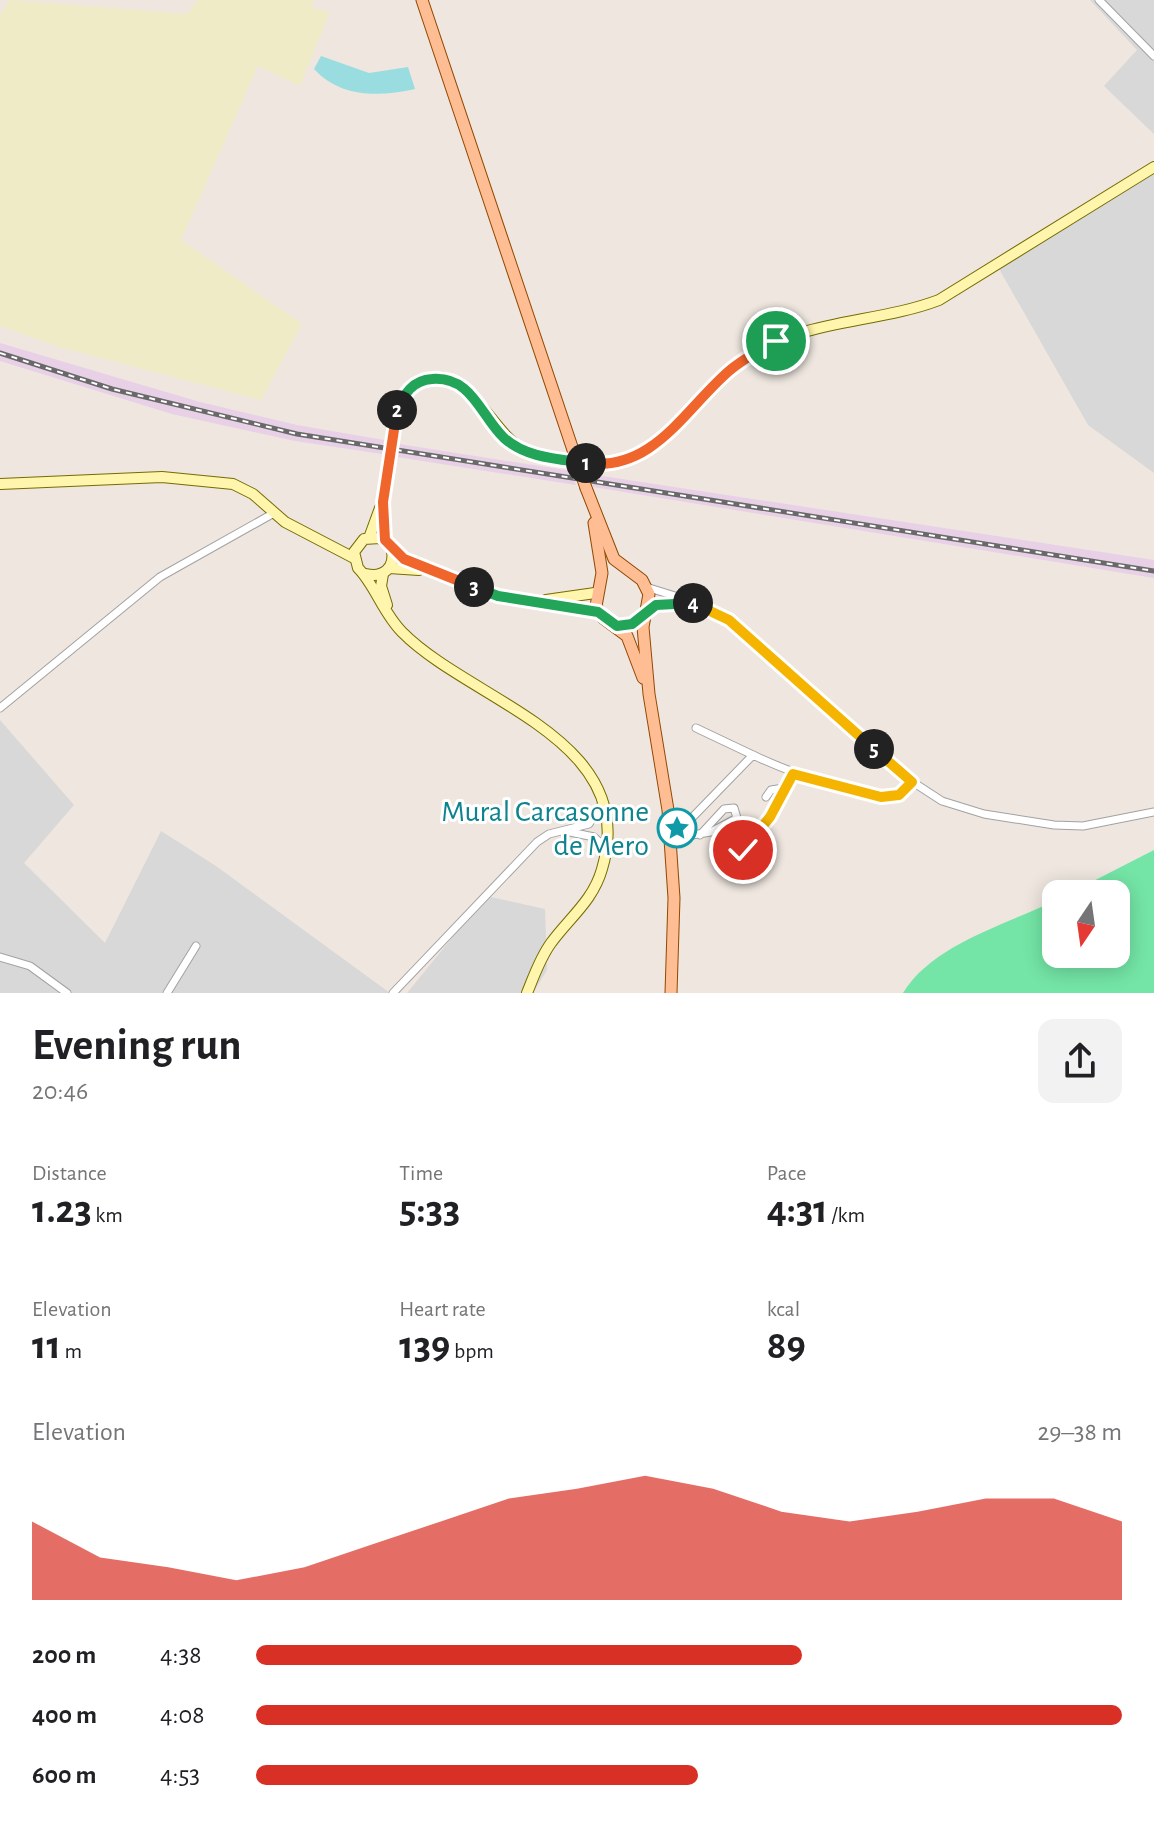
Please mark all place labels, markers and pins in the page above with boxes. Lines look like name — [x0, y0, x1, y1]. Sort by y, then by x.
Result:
pin — [742, 307, 810, 375]
pin: 2 — [377, 390, 417, 430]
pin: 1 — [566, 443, 606, 483]
pin: 3 — [454, 567, 494, 607]
pin: 4 — [673, 583, 713, 623]
pin: 5 — [854, 729, 894, 769]
place label: Mural Carcasonne de Mero — [441, 797, 649, 861]
place icon: Mural Carcasonne de Mero — [656, 807, 698, 849]
pin — [709, 816, 777, 884]

